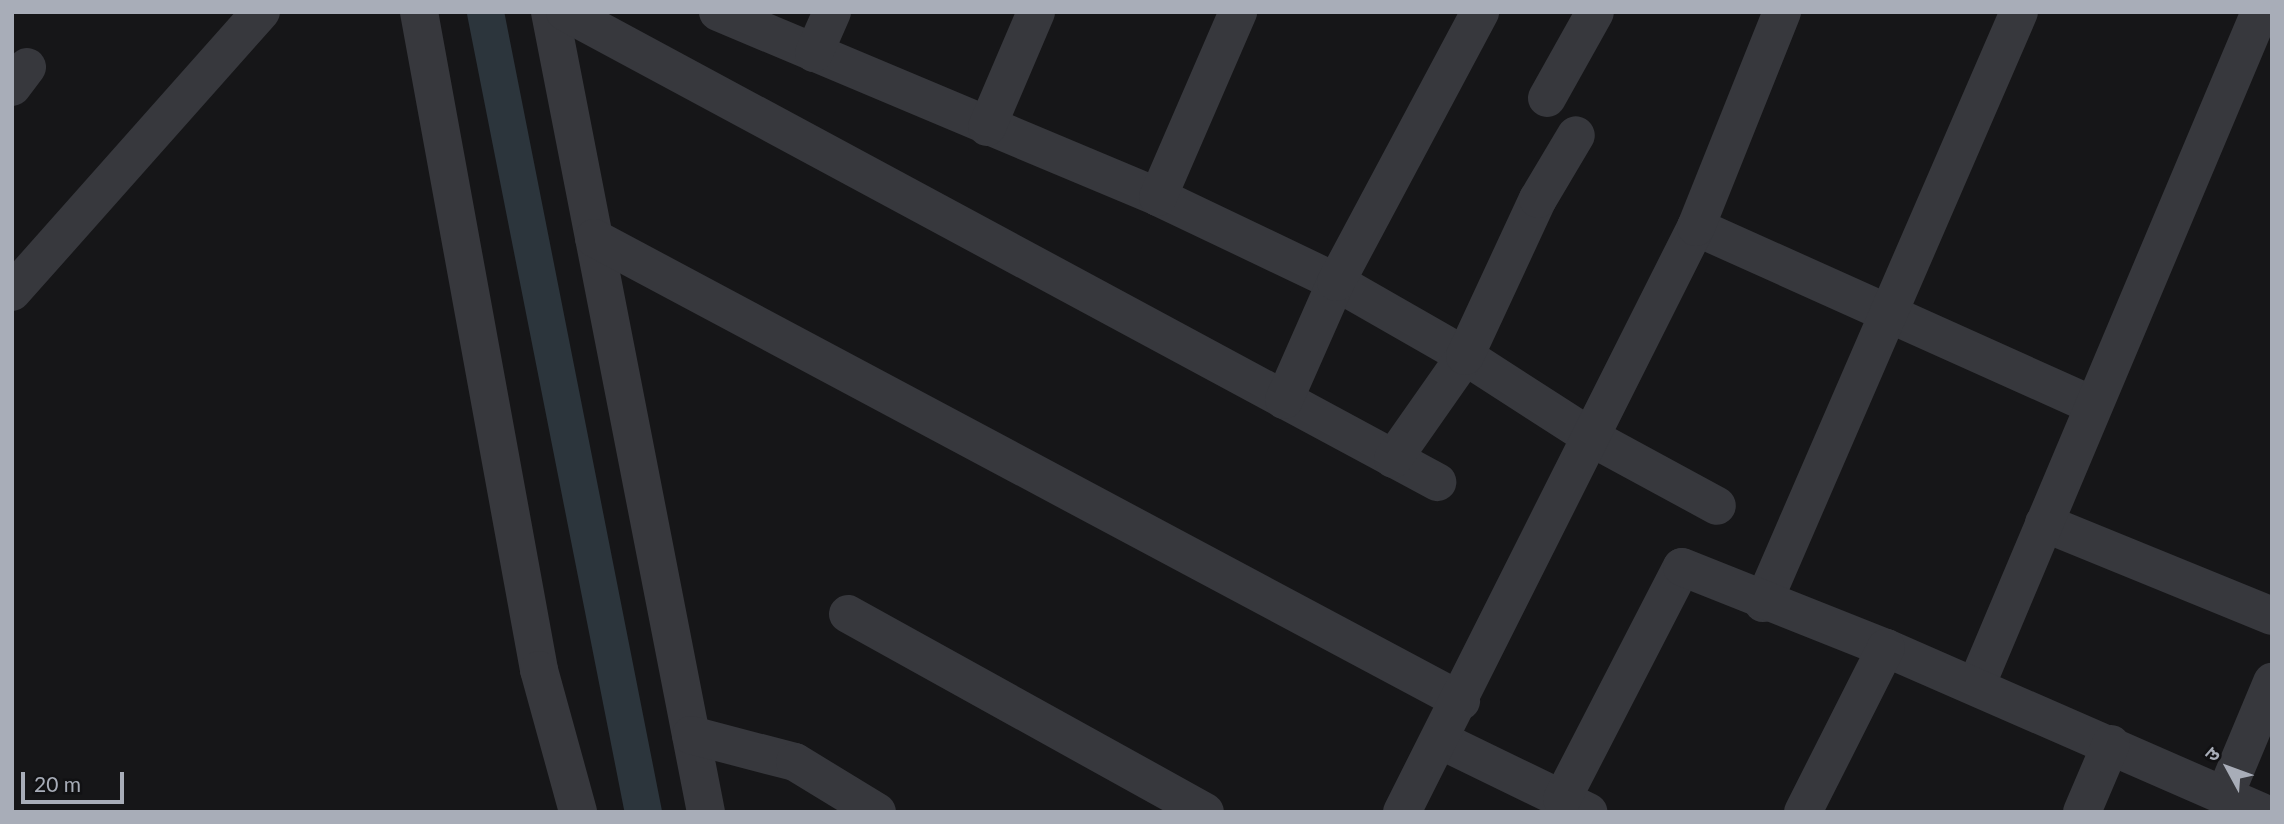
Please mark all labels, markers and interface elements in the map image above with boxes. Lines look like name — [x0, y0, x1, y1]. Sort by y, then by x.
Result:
north arrow — [2193, 733, 2263, 803]
text: उ — [2199, 742, 2224, 766]
scale bar — [24, 758, 128, 802]
text: 20 m — [34, 771, 81, 796]

